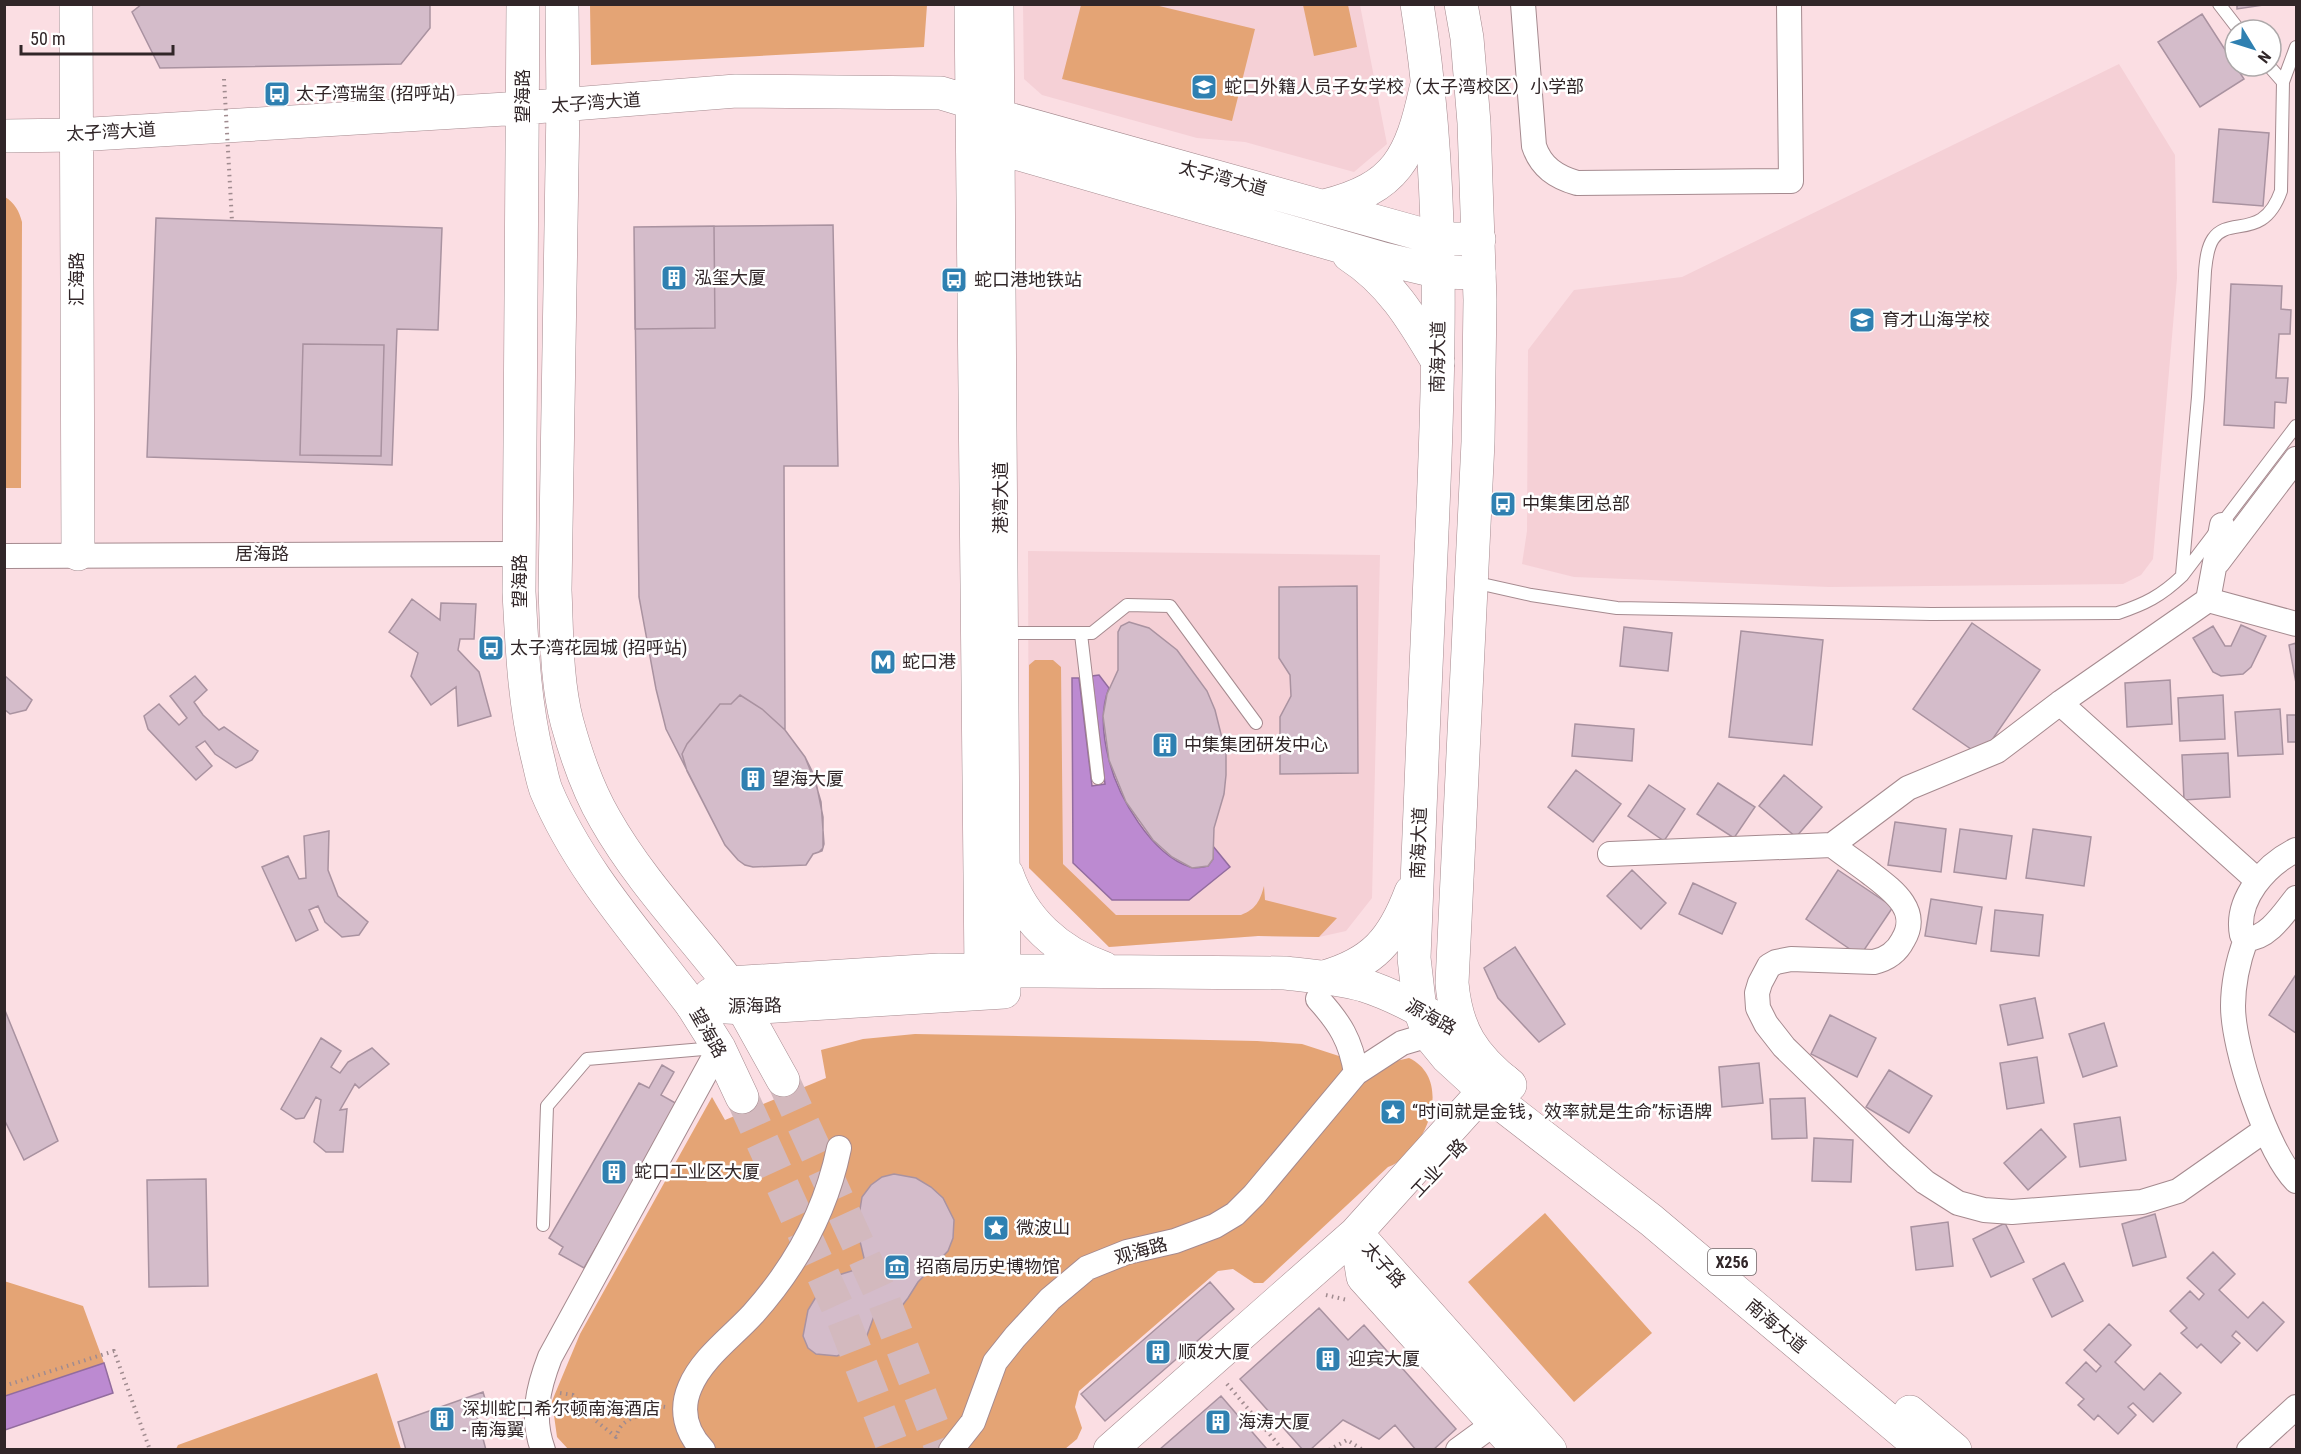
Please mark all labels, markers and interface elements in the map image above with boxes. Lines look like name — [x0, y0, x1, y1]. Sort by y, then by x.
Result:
scale bar — [21, 18, 172, 56]
north arrow — [2223, 18, 2283, 78]
text: 50 m — [30, 28, 65, 49]
text: N — [2254, 47, 2275, 67]
street label: 望海路 — [512, 69, 533, 123]
school or university icon: 蛇口外籍人员子女学校（太子湾校区）小学部 — [1189, 72, 1219, 102]
place label: 蛇口外籍人员子女学校（太子湾校区）小学部 — [1224, 76, 1584, 97]
bus stop icon: 太子湾瑞玺 (招呼站) — [262, 79, 292, 109]
place label: 太子湾瑞玺 (招呼站) — [296, 83, 456, 105]
street label: 太子湾大道 — [550, 89, 642, 116]
street label: 太子湾大道 — [65, 119, 156, 144]
street label: 太子湾大道 — [1177, 156, 1269, 199]
street label: 汇海路 — [66, 252, 87, 306]
building icon: 泓玺大厦 — [659, 263, 689, 293]
bus stop icon: 蛇口港地铁站 — [939, 265, 969, 295]
place label: 泓玺大厦 — [694, 267, 766, 288]
place label: 蛇口港地铁站 — [974, 269, 1082, 290]
school or university icon: 育才山海学校 — [1847, 305, 1877, 335]
place label: 育才山海学校 — [1882, 309, 1990, 330]
street label: 南海大道 — [1426, 321, 1449, 393]
street label: 港湾大道 — [990, 462, 1011, 534]
bus stop icon: 中集集团总部 — [1488, 489, 1518, 519]
place label: 中集集团总部 — [1522, 493, 1630, 514]
street label: 居海路 — [235, 543, 289, 564]
street label: 望海路 — [509, 554, 530, 608]
bus stop icon: 太子湾花园城 (招呼站) — [476, 633, 506, 663]
place label: 太子湾花园城 (招呼站) — [510, 637, 688, 659]
metro station icon: 蛇口港 — [868, 647, 898, 677]
place label: 蛇口港 — [902, 651, 956, 672]
building icon: 中集集团研发中心 — [1150, 730, 1180, 760]
place label: 中集集团研发中心 — [1184, 734, 1328, 755]
building icon: 望海大厦 — [738, 764, 768, 794]
place label: 望海大厦 — [772, 768, 844, 789]
street label: 南海大道 — [1407, 807, 1430, 879]
street label: 源海路 — [1403, 994, 1460, 1039]
street label: 源海路 — [728, 995, 782, 1016]
street label: 望海路 — [686, 1004, 731, 1061]
place icon: “时间就是金钱，效率就是生命”标语牌 — [1378, 1097, 1408, 1127]
place label: “时间就是金钱，效率就是生命”标语牌 — [1412, 1101, 1712, 1122]
street label: 工业一路 — [1406, 1134, 1471, 1201]
building icon: 蛇口工业区大厦 — [599, 1157, 629, 1187]
place label: 蛇口工业区大厦 — [634, 1161, 760, 1182]
place icon: 微波山 — [981, 1213, 1011, 1243]
place label: 微波山 — [1016, 1217, 1070, 1238]
street label: 观海路 — [1112, 1233, 1170, 1268]
street label: 太子路 — [1359, 1238, 1410, 1292]
road number: X256 — [1708, 1249, 1756, 1275]
museum icon: 招商局历史博物馆 — [882, 1252, 912, 1282]
place label: 招商局历史博物馆 — [916, 1256, 1060, 1277]
street label: 南海大道 — [1742, 1294, 1811, 1357]
building icon: 顺发大厦 — [1143, 1337, 1173, 1367]
place label: 顺发大厦 — [1178, 1341, 1250, 1362]
building icon: 迎宾大厦 — [1313, 1344, 1343, 1374]
place label: 迎宾大厦 — [1348, 1348, 1420, 1369]
place label: 深圳蛇口希尔顿南海酒店 - 南海翼 — [462, 1398, 660, 1440]
building icon: 深圳蛇口希尔顿南海酒店 - 南海翼 — [427, 1404, 457, 1434]
building icon: 海涛大厦 — [1203, 1407, 1233, 1437]
place label: 海涛大厦 — [1238, 1411, 1310, 1432]

